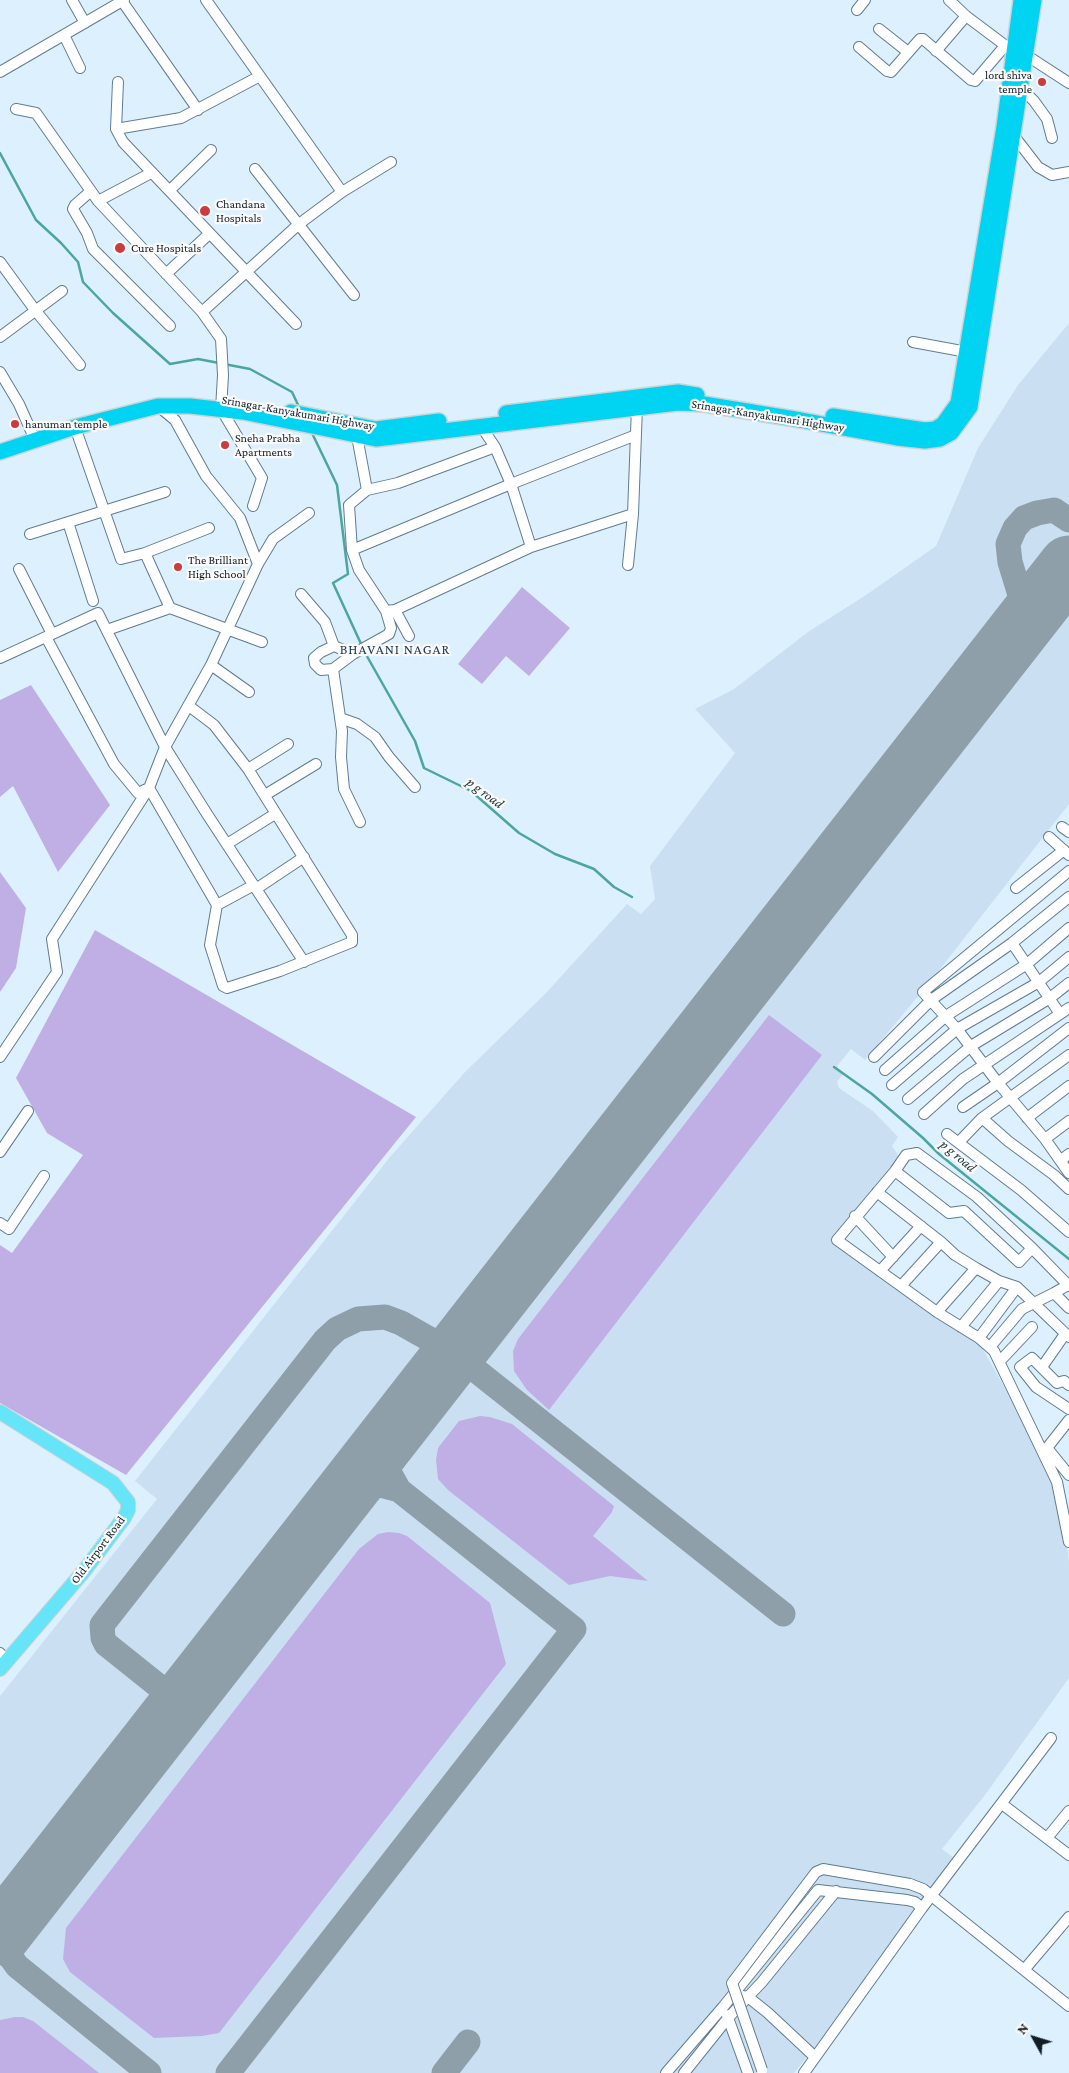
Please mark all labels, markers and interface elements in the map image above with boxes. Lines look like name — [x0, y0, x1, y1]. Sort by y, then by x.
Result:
place label: lord shiva temple — [985, 68, 1032, 96]
marker: lord shiva temple — [1036, 76, 1048, 88]
place label: Chandana Hospitals — [216, 197, 265, 225]
marker: Chandana Hospitals — [198, 204, 212, 218]
marker: Cure Hospitals — [113, 241, 127, 255]
place label: Cure Hospitals — [131, 241, 201, 255]
street label: Srinagar-Kanyakumari Highway — [221, 392, 375, 434]
street label: Srinagar-Kanyakumari Highway — [691, 397, 845, 435]
place label: hanuman temple — [25, 417, 107, 431]
marker: hanuman temple — [9, 418, 21, 430]
place label: Sneha Prabha Apartments — [235, 431, 300, 459]
marker: Sneha Prabha Apartments — [219, 439, 231, 451]
place label: The Brilliant High School — [188, 553, 248, 581]
marker: The Brilliant High School — [172, 561, 184, 573]
district label: BHAVANI NAGAR — [338, 642, 452, 658]
water label: p g road — [463, 774, 507, 812]
water label: p g road — [937, 1136, 979, 1176]
street label: Old Airport Road — [68, 1513, 128, 1587]
north arrow — [1009, 2013, 1059, 2063]
text: N — [1013, 2020, 1032, 2037]

